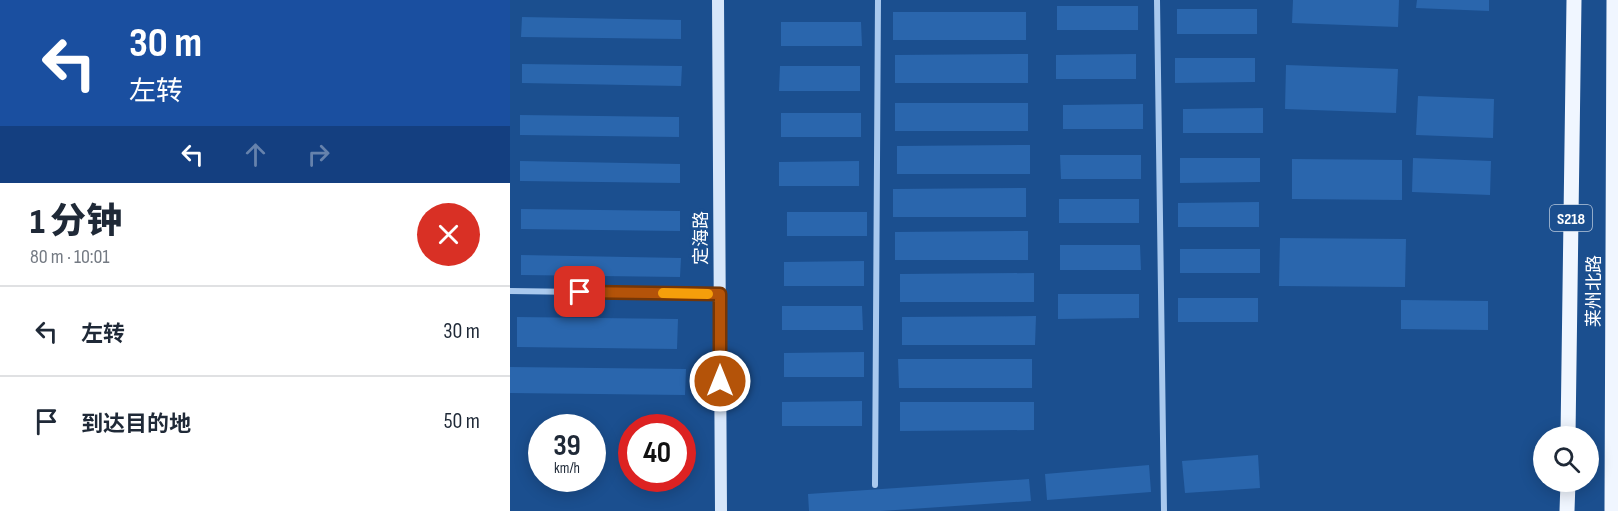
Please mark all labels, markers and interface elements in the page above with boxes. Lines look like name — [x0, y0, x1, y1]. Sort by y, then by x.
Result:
text: 30 m — [129, 18, 202, 69]
icon: left — [30, 24, 108, 102]
text: 左转 — [129, 76, 183, 108]
icon: left — [176, 138, 209, 171]
icon: ahead — [239, 138, 272, 171]
icon: right — [302, 138, 335, 171]
text: 1 分钟 — [30, 201, 122, 244]
button: close — [417, 203, 480, 266]
road number: S218 — [1550, 205, 1592, 231]
street label: 定海路 — [691, 211, 712, 265]
text: 80 m · 10:01 — [30, 245, 109, 269]
street label: 莱州北路 — [1584, 255, 1605, 327]
pin — [554, 266, 605, 317]
icon: arrive — [563, 275, 596, 308]
icon: left — [30, 315, 63, 348]
text: 30 m — [443, 318, 480, 345]
text: 左转 — [81, 321, 125, 348]
position arrow — [688, 349, 752, 413]
icon: arrive — [30, 405, 63, 438]
text: 50 m — [444, 408, 480, 435]
text: 到达目的地 — [81, 411, 191, 438]
speed limit sign: 40 — [618, 414, 696, 492]
map controls — [1533, 426, 1599, 492]
button: search — [1533, 426, 1599, 492]
text: 39 — [553, 428, 581, 464]
text: km/h — [554, 459, 580, 478]

